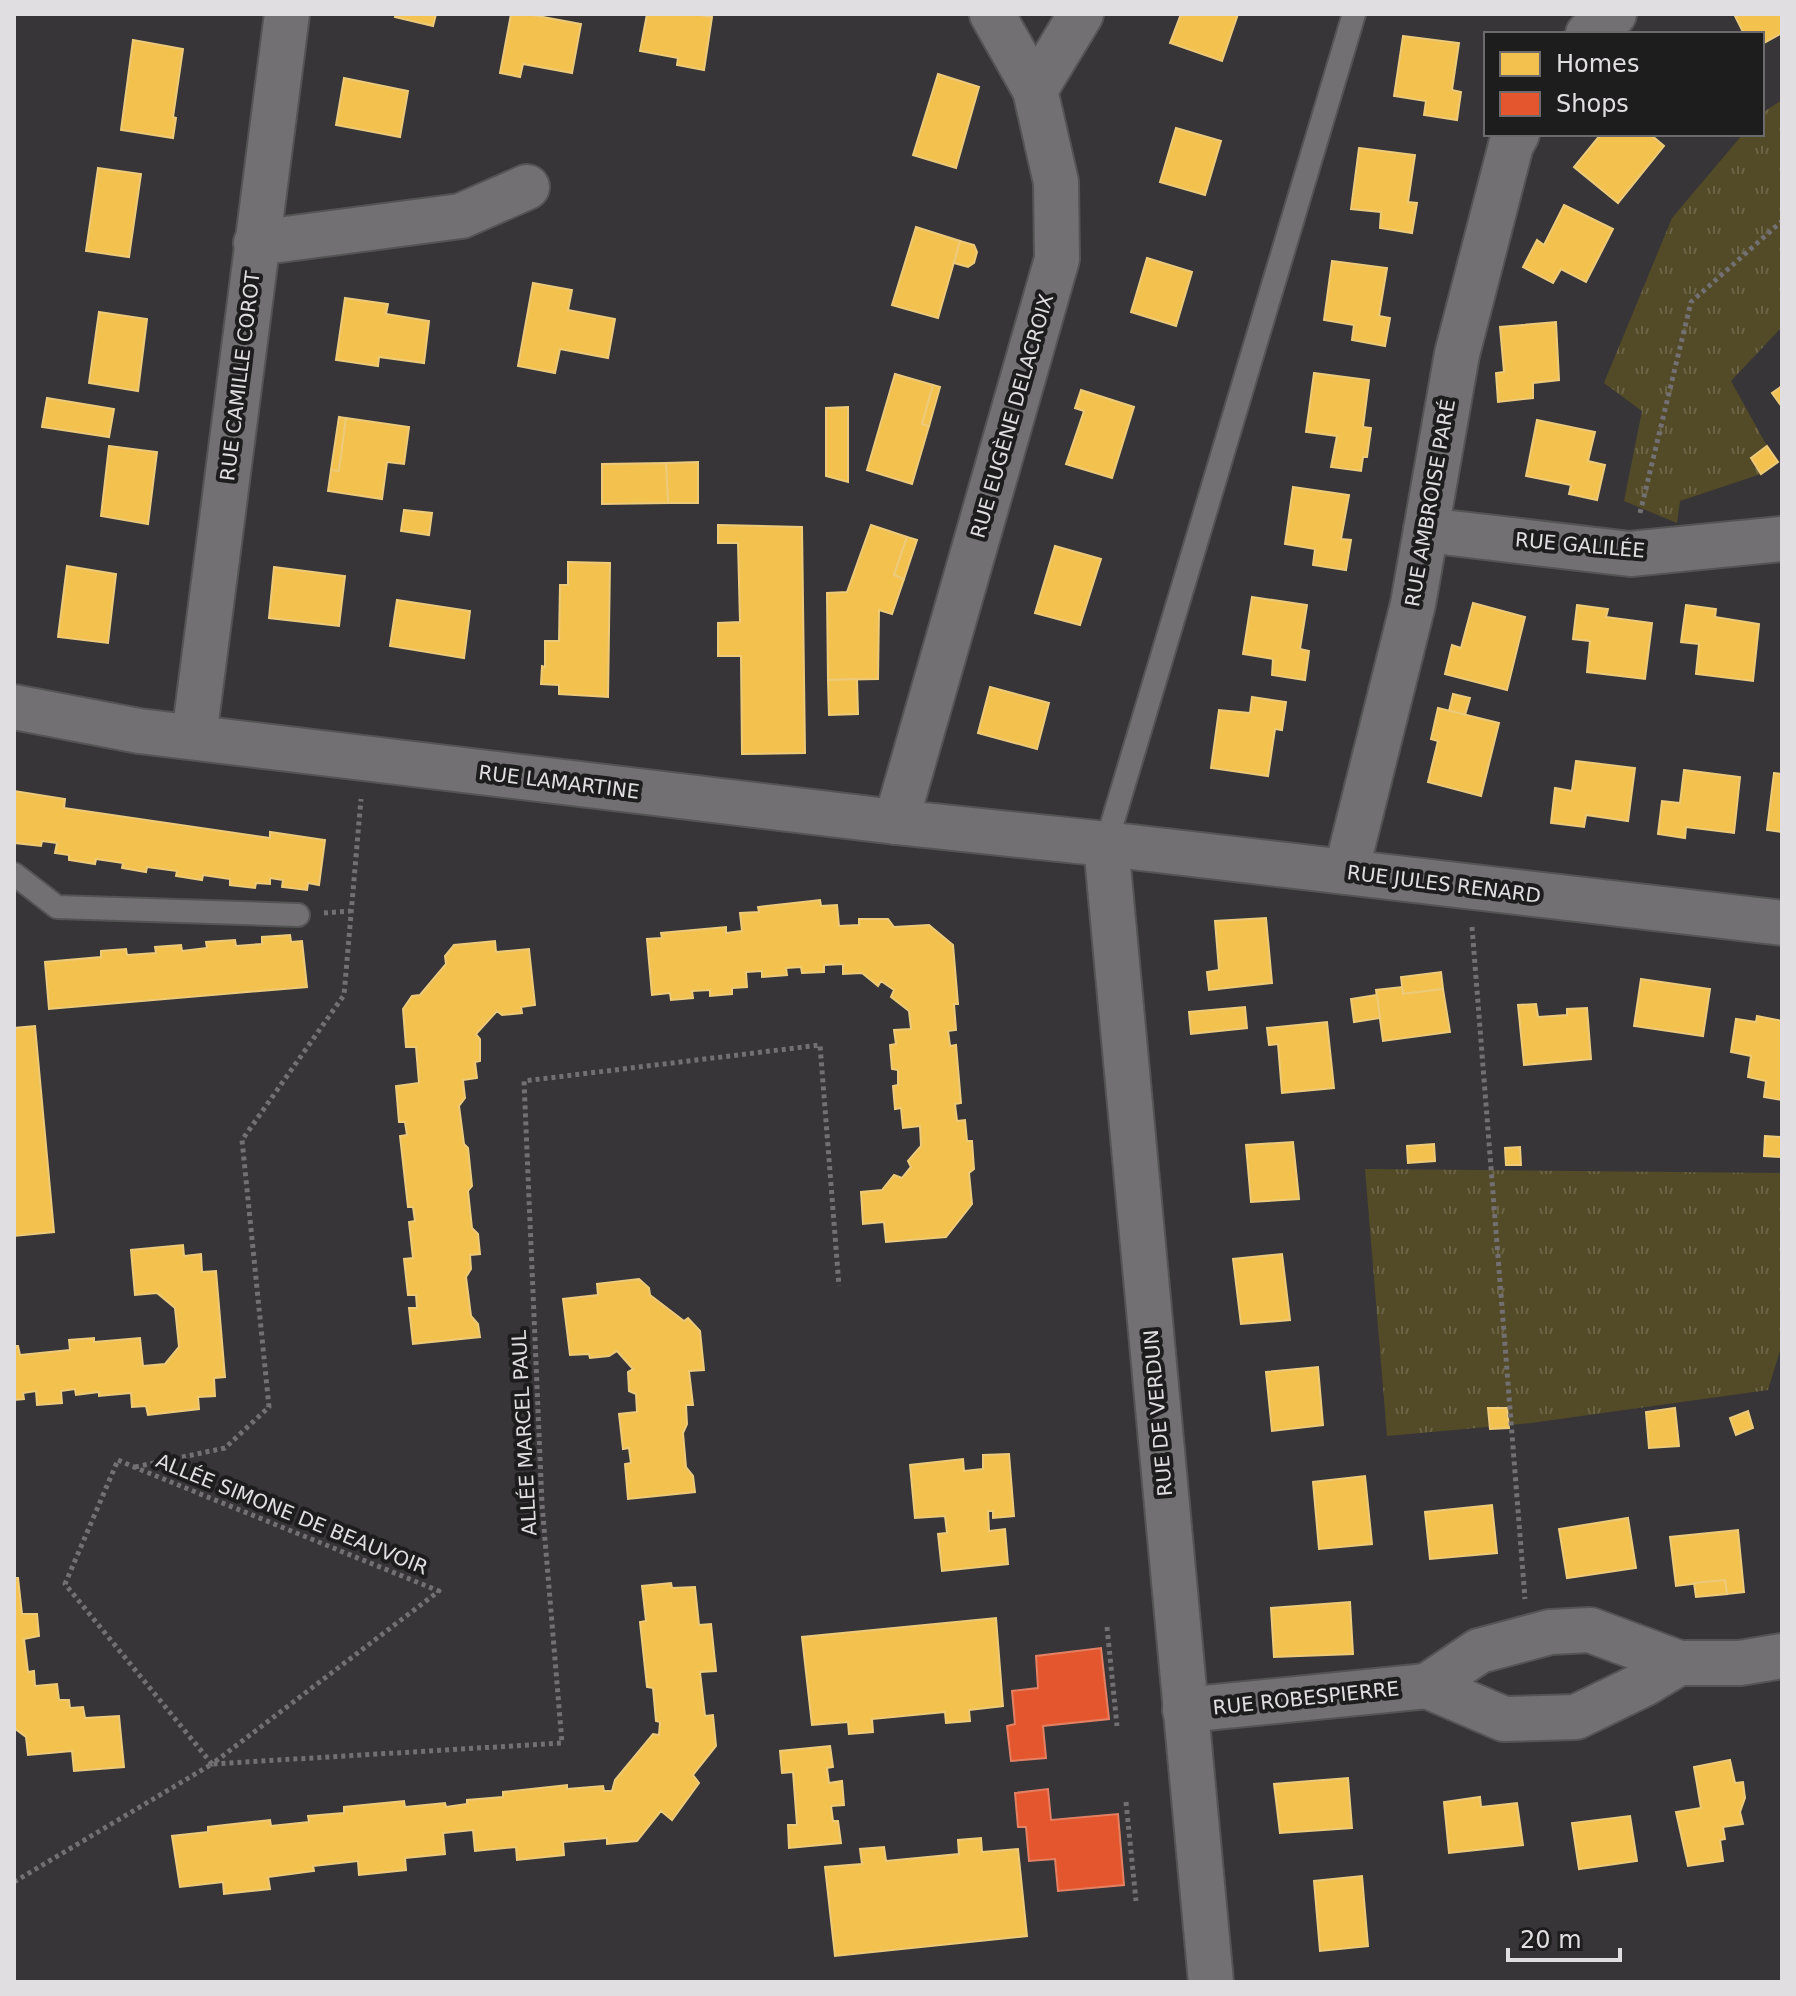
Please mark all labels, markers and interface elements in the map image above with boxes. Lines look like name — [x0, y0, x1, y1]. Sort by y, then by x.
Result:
legend — [1484, 32, 1764, 136]
text: Homes — [1556, 50, 1639, 78]
text: Shops — [1556, 90, 1629, 118]
street label: RUE CAMILLE COROT — [215, 269, 265, 482]
street label: RUE EUGÈNE DELACROIX — [966, 291, 1058, 541]
street label: RUE AMBROISE PARÉ — [1400, 397, 1460, 609]
street label: RUE GALILÉE — [1514, 527, 1646, 563]
street label: RUE LAMARTINE — [477, 760, 641, 804]
street label: RUE JULES RENARD — [1346, 860, 1542, 908]
street label: ALLÉE MARCEL PAUL — [507, 1329, 541, 1536]
street label: RUE DE VERDUN — [1139, 1329, 1177, 1497]
street label: ALLÉE SIMONE DE BEAUVOIR — [153, 1448, 432, 1580]
street label: RUE ROBESPIERRE — [1212, 1676, 1400, 1720]
scale bar — [1508, 1912, 1620, 1962]
text: 20 m — [1520, 1926, 1582, 1954]

